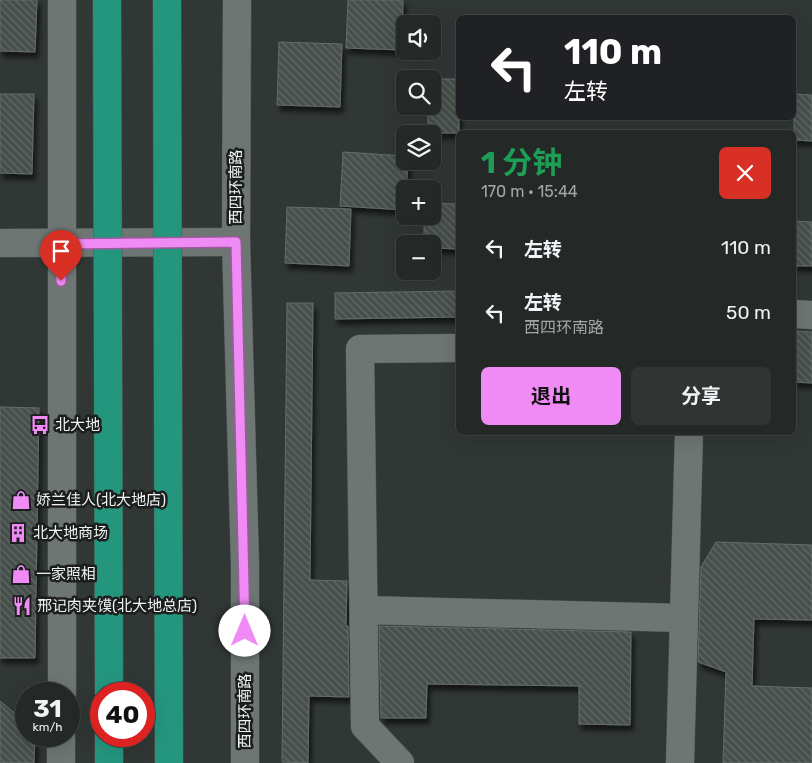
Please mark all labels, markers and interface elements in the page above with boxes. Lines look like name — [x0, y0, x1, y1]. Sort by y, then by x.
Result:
map controls — [396, 15, 441, 280]
button: sound — [396, 15, 441, 60]
text: 110 m — [564, 31, 662, 73]
icon: left — [481, 35, 546, 100]
button: search — [396, 70, 441, 115]
text: 左转 — [564, 78, 608, 105]
button: layers — [396, 125, 441, 170]
text: 1 分钟 — [481, 145, 562, 181]
button: close — [719, 147, 771, 199]
street label: 西四环南路 — [227, 149, 245, 225]
button: + — [396, 180, 441, 225]
text: 170 m · 15:44 — [481, 182, 578, 201]
pin — [40, 230, 82, 281]
icon: left — [481, 234, 509, 262]
button: − — [396, 235, 441, 280]
text: 110 m — [721, 236, 771, 259]
icon: arrive — [47, 237, 75, 265]
text: 左转 — [524, 238, 562, 261]
text: 左转 — [524, 291, 562, 314]
icon: left — [481, 299, 509, 327]
text: 50 m — [726, 301, 771, 324]
text: 西四环南路 — [524, 318, 604, 337]
button: 退出 — [481, 367, 621, 425]
button: 分享 — [631, 367, 771, 425]
bus stop icon: 北大地 — [29, 414, 51, 436]
place label: 北大地 — [55, 416, 100, 434]
shop icon: 娇兰佳人(北大地店) — [10, 489, 32, 511]
place label: 娇兰佳人(北大地店) — [36, 491, 166, 509]
building icon: 北大地商场 — [7, 522, 29, 544]
place label: 北大地商场 — [33, 524, 108, 542]
shop icon: 一家照相 — [10, 563, 32, 585]
place label: 一家照相 — [36, 565, 96, 583]
restaurant icon: 邢记肉夹馍(北大地总店) — [11, 595, 33, 617]
place label: 邢记肉夹馍(北大地总店) — [37, 597, 197, 615]
position arrow — [218, 604, 270, 656]
street label: 西四环南路 — [236, 673, 254, 749]
speed limit sign: 40 — [90, 682, 155, 747]
text: 31 — [33, 694, 62, 723]
text: km/h — [33, 720, 62, 734]

